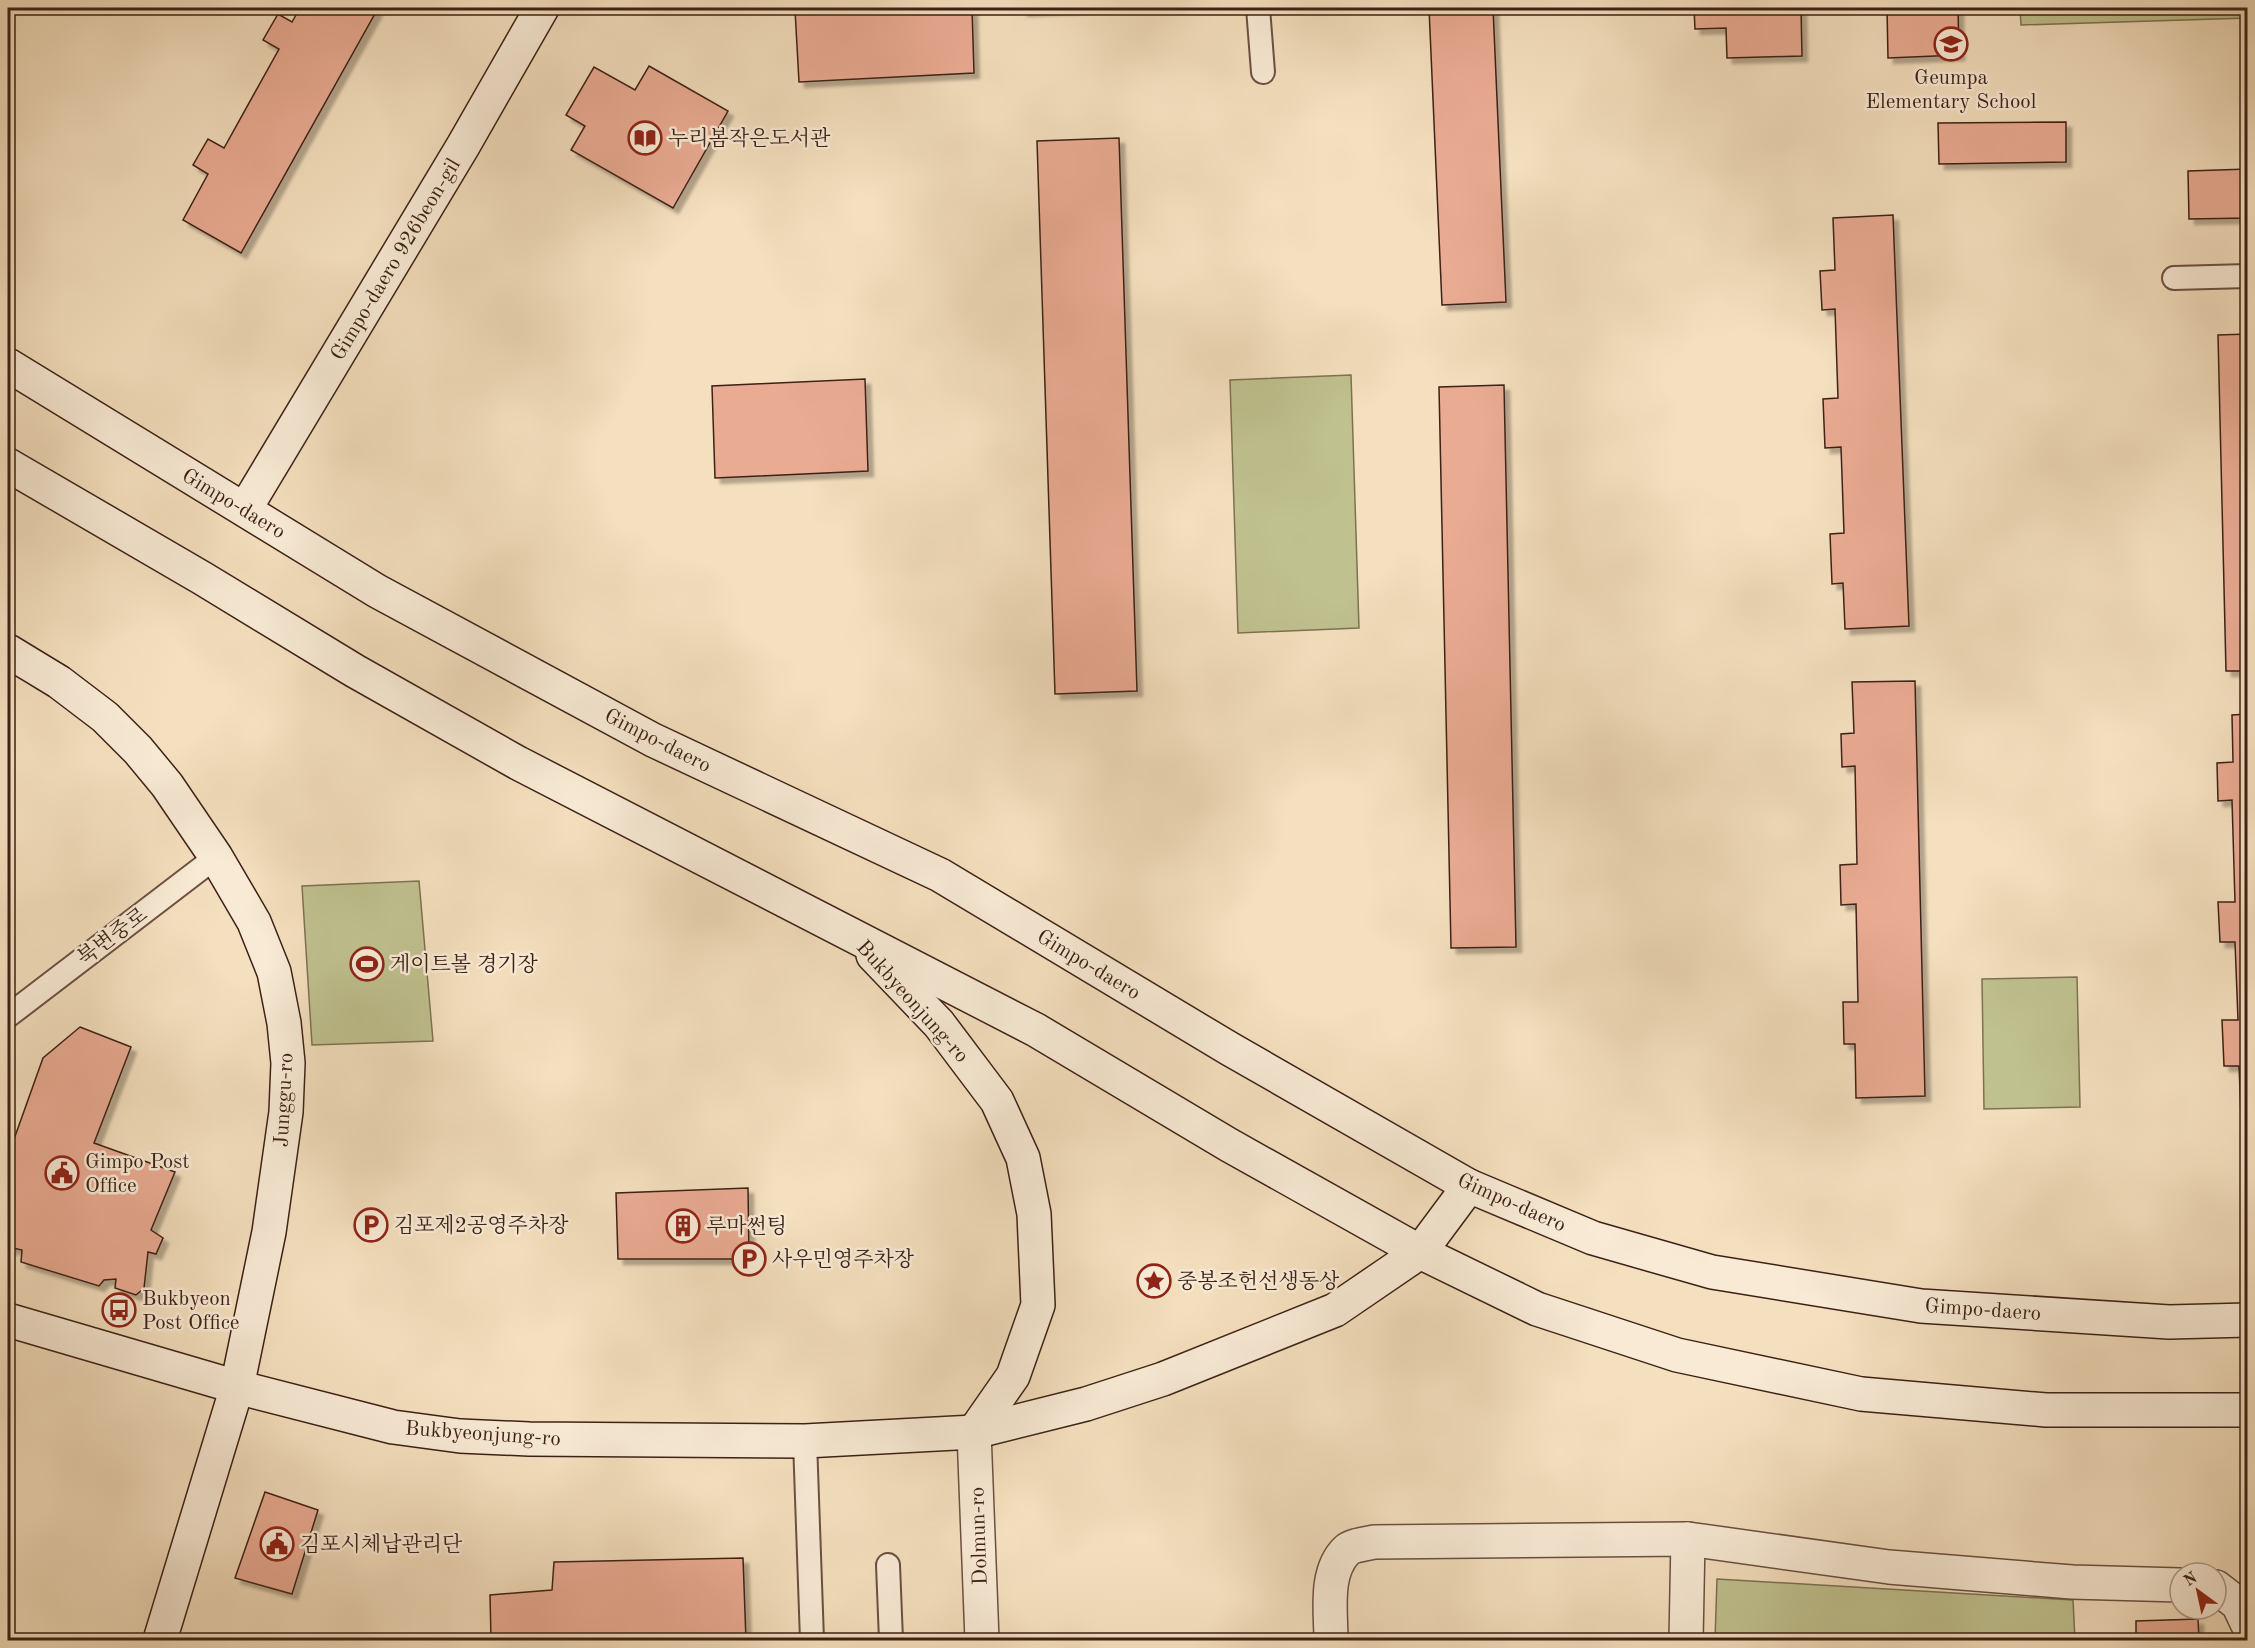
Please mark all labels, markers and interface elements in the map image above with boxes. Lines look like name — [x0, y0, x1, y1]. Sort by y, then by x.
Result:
school or university icon: Geumpa Elementary School — [1933, 26, 1969, 62]
place label: Geumpa Elementary School — [1866, 68, 2037, 113]
library icon: 누리봄작은도서관 — [627, 120, 663, 156]
place label: 누리봄작은도서관 — [668, 126, 831, 150]
street label: Gimpo-daero 926beon-gil — [328, 155, 465, 364]
street label: Gimpo-daero — [178, 465, 289, 543]
street label: Gimpo-daero — [601, 706, 714, 777]
street label: 북변중로 — [72, 902, 152, 970]
street label: Gimpo-daero — [1033, 926, 1144, 1004]
street label: Bukbyeonjung-ro — [852, 937, 972, 1067]
sports icon: 게이트볼 경기장 — [349, 946, 385, 982]
place label: 게이트볼 경기장 — [390, 953, 539, 976]
street label: Junggu-ro — [272, 1052, 297, 1148]
place label: Gimpo Post Office — [85, 1152, 190, 1197]
public building icon: Gimpo Post Office — [44, 1155, 80, 1191]
street label: Gimpo-daero — [1454, 1170, 1569, 1237]
parking icon: 김포제2공영주차장 — [353, 1207, 389, 1243]
building icon: 루마썬팅 — [665, 1208, 701, 1244]
place label: 김포제2공영주차장 — [394, 1214, 569, 1237]
place label: 루마썬팅 — [706, 1215, 787, 1238]
parking icon: 사우민영주차장 — [731, 1241, 767, 1277]
place label: 사우민영주차장 — [772, 1248, 915, 1271]
place icon: 중봉조헌선생동상 — [1136, 1263, 1172, 1299]
place label: 중봉조헌선생동상 — [1177, 1269, 1340, 1293]
place label: Bukbyeon Post Office — [142, 1289, 240, 1334]
bus stop icon: Bukbyeon Post Office — [101, 1292, 137, 1328]
street label: Gimpo-daero — [1924, 1296, 2042, 1325]
street label: Bukbyeonjung-ro — [404, 1419, 562, 1450]
street label: Dolmun-ro — [967, 1486, 992, 1586]
public building icon: 김포시체납관리단 — [259, 1526, 295, 1562]
place label: 김포시체납관리단 — [300, 1533, 463, 1556]
north arrow — [2168, 1561, 2228, 1621]
text: N — [2181, 1570, 2201, 1590]

